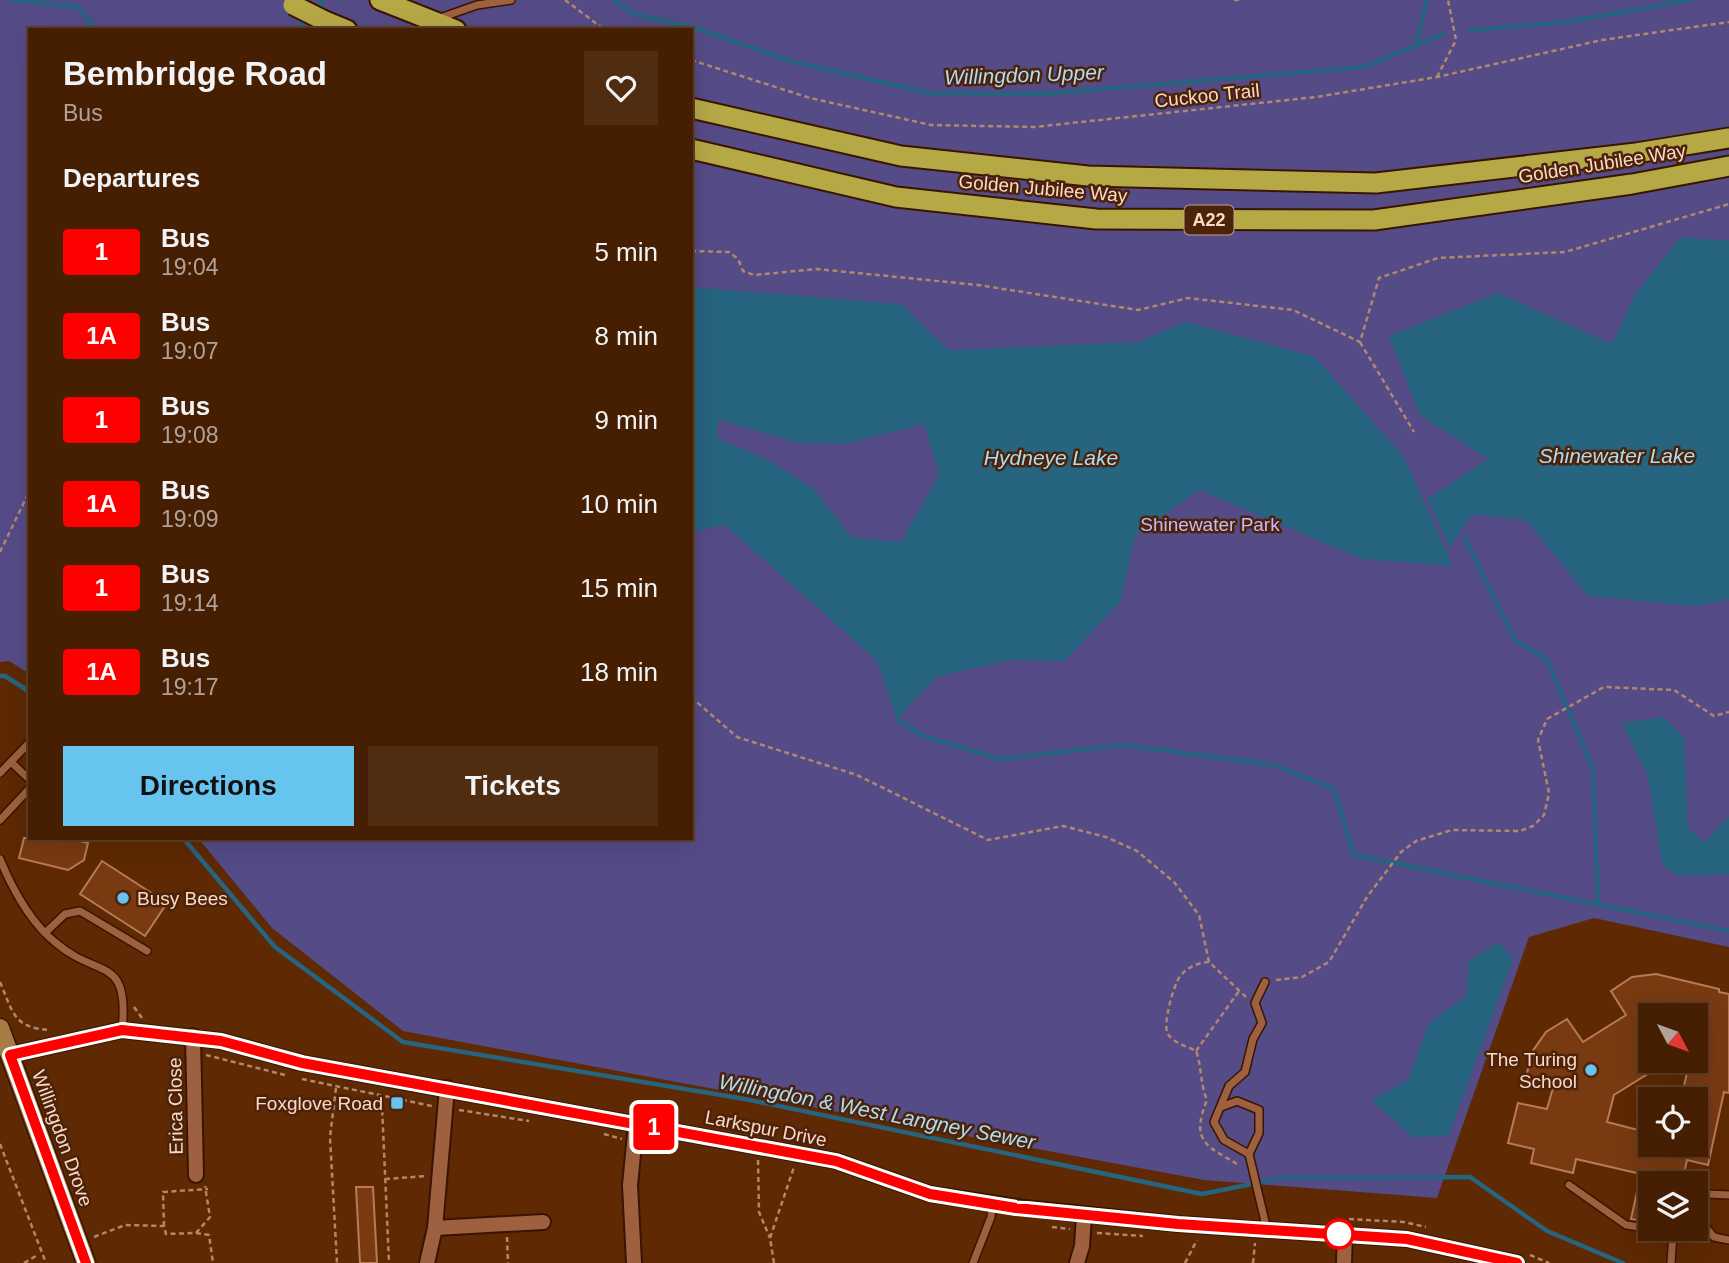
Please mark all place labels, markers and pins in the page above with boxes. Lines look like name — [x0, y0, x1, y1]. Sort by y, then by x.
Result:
place label: Busy Bees — [137, 888, 228, 909]
marker: Busy Bees — [115, 890, 131, 906]
place label: The Turing School — [1486, 1049, 1577, 1092]
marker: The Turing School — [1583, 1062, 1599, 1078]
place label: Foxglove Road — [255, 1093, 383, 1114]
marker: Foxglove Road — [389, 1095, 405, 1111]
unlabelled marker — [1324, 1219, 1354, 1249]

